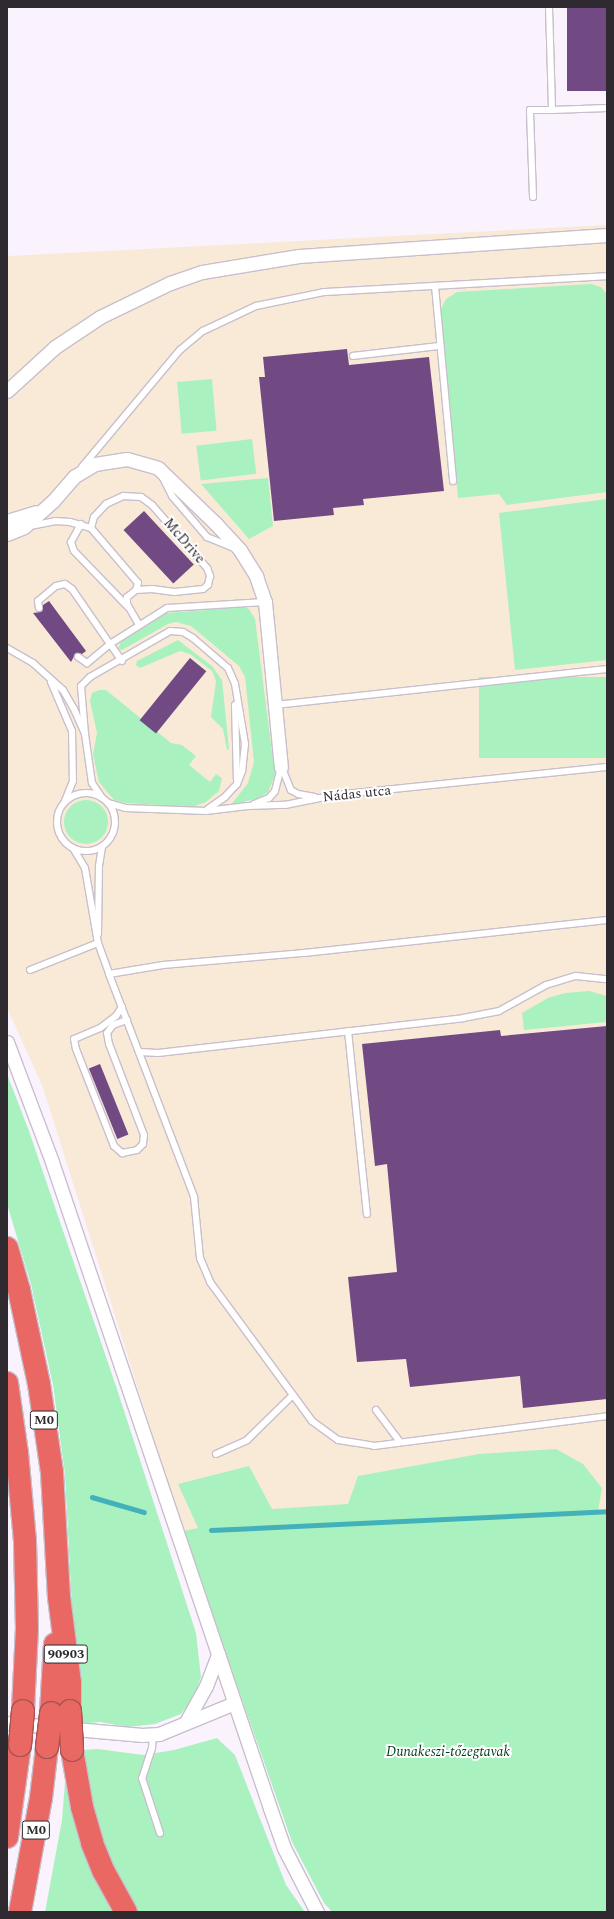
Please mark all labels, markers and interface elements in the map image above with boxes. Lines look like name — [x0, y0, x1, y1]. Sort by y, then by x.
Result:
street label: McDrive — [160, 515, 208, 567]
street label: Nádas utca — [322, 782, 392, 806]
road number: M0 — [29, 1409, 59, 1431]
road number: 90903 — [43, 1643, 89, 1665]
park label: Dunakeszi-tőzegtavak — [386, 1744, 510, 1760]
road number: M0 — [21, 1819, 51, 1841]

